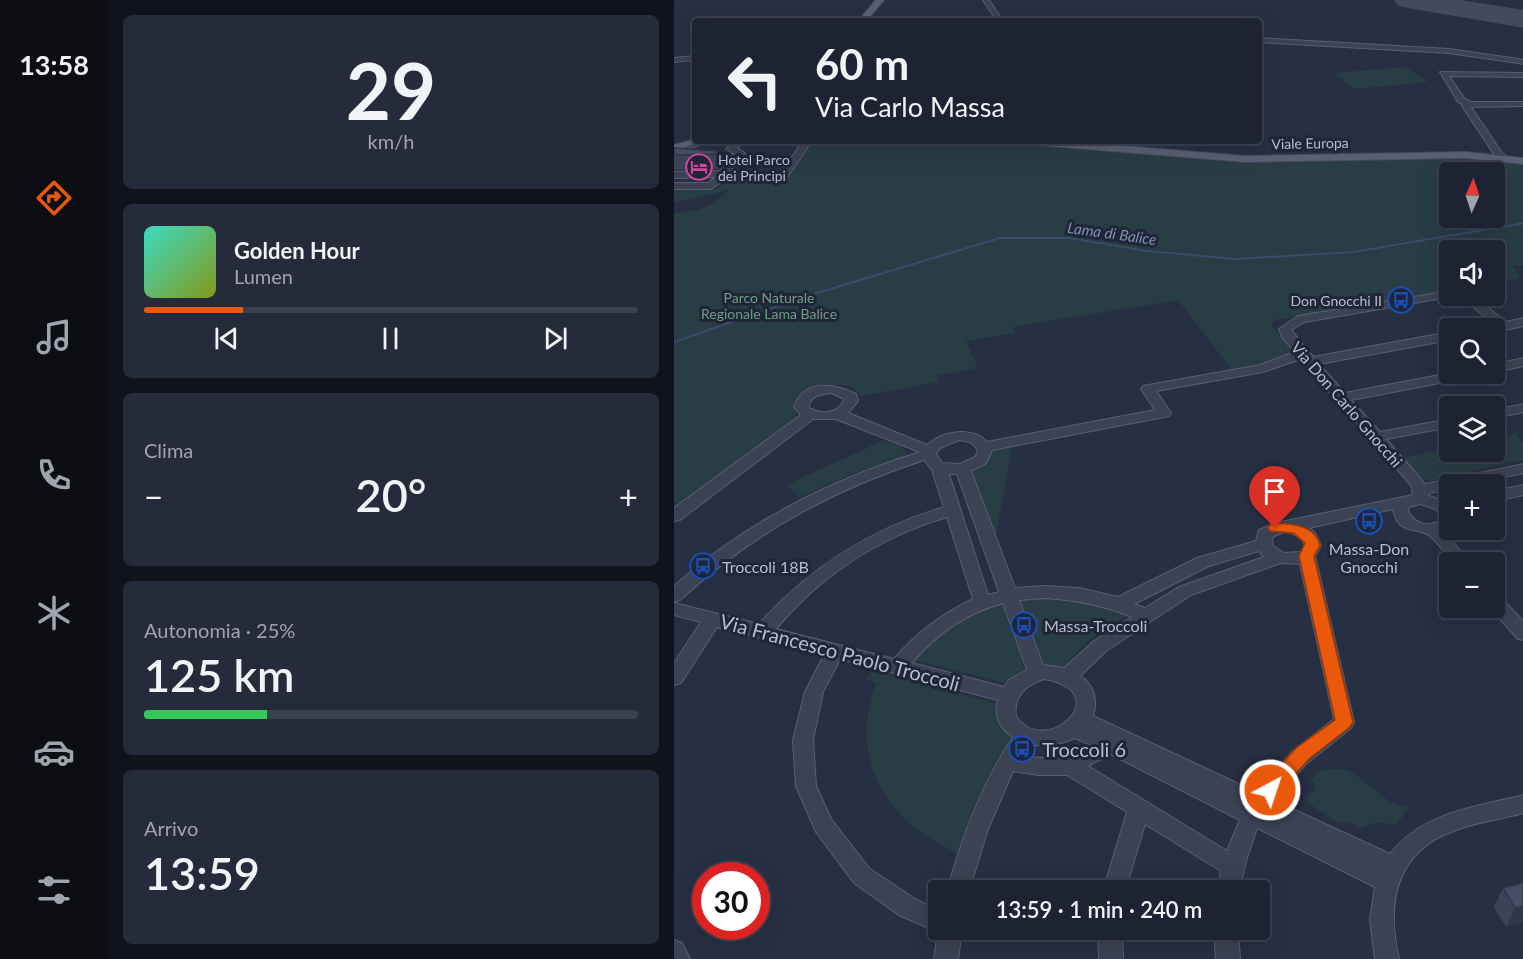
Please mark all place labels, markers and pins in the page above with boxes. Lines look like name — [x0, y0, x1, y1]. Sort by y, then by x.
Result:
place label: Hotel Parco dei Principi — [718, 151, 790, 184]
hotel icon: Hotel Parco dei Principi — [684, 152, 714, 182]
bus stop icon: Don Gnocchi II — [1386, 285, 1416, 315]
place label: Don Gnocchi II — [1290, 292, 1382, 309]
pin — [1249, 466, 1300, 528]
bus stop icon: Massa-Don Gnocchi — [1354, 506, 1384, 536]
place label: Massa-Don Gnocchi — [1329, 539, 1409, 576]
bus stop icon: Troccoli 18B — [688, 551, 718, 581]
place label: Troccoli 18B — [722, 557, 809, 576]
bus stop icon: Massa-Troccoli — [1009, 610, 1039, 640]
place label: Massa-Troccoli — [1044, 616, 1147, 635]
bus stop icon: Troccoli 6 — [1007, 734, 1037, 764]
place label: Troccoli 6 — [1042, 737, 1126, 761]

